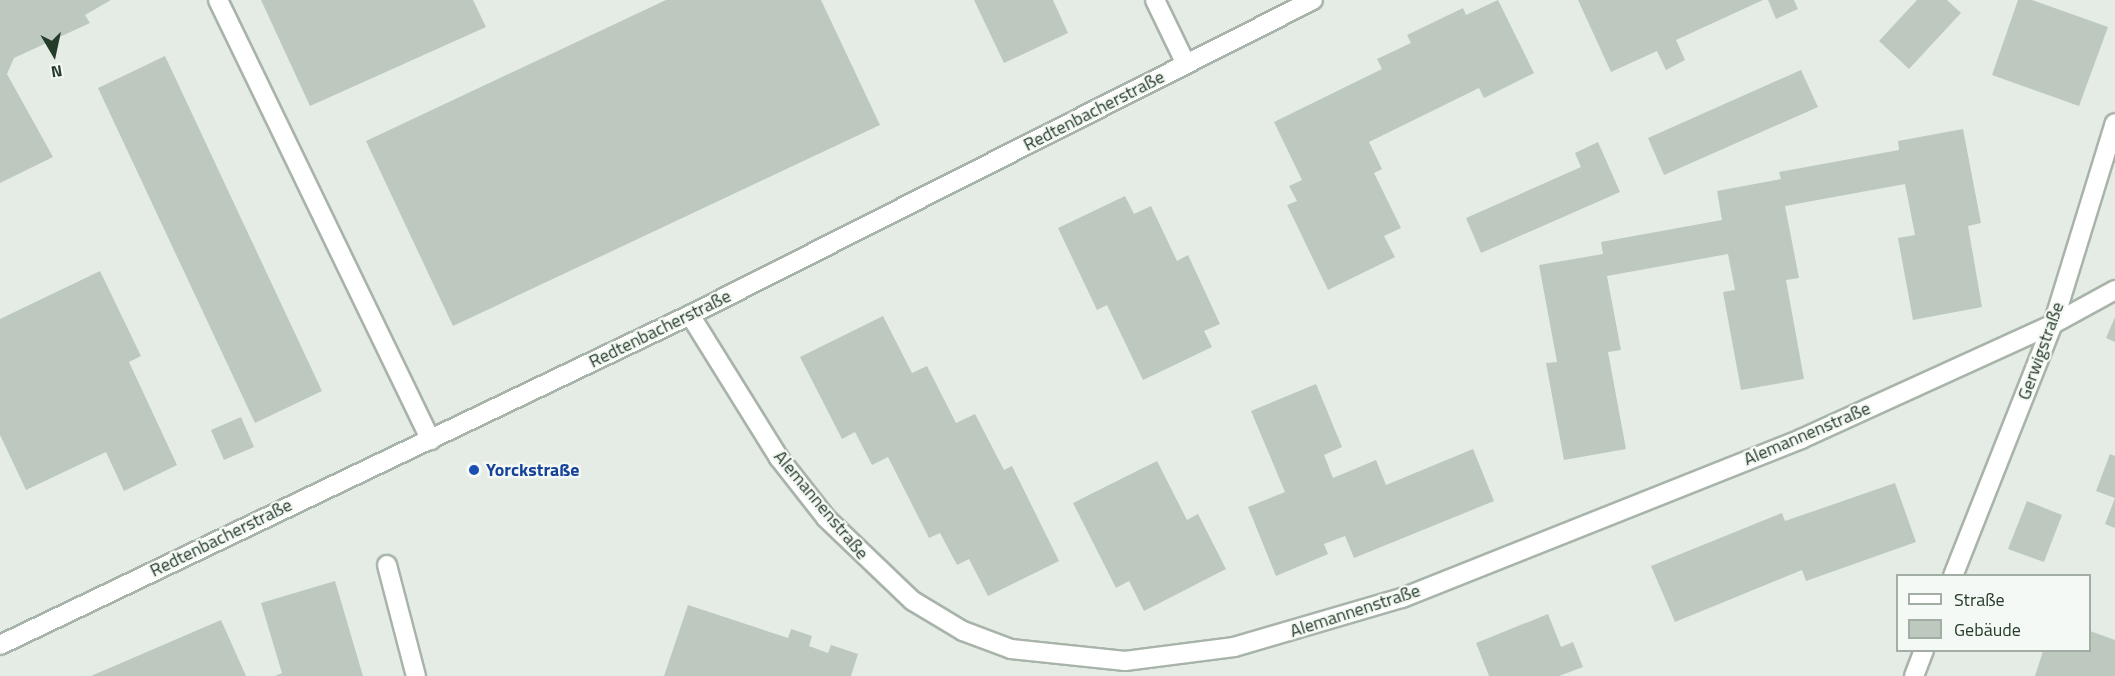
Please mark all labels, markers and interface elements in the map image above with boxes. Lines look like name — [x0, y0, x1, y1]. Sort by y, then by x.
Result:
north arrow — [24, 24, 84, 84]
text: N — [49, 59, 64, 84]
street label: Redtenbacherstraße — [1020, 66, 1168, 156]
street label: Redtenbacherstraße — [585, 285, 735, 373]
street label: Gerwigstraße — [2013, 299, 2069, 403]
street label: Alemannenstraße — [1740, 398, 1874, 470]
street label: Alemannenstraße — [769, 446, 873, 564]
place label: Yorckstraße — [486, 459, 579, 481]
marker: Yorckstraße — [467, 463, 481, 477]
street label: Redtenbacherstraße — [146, 494, 296, 582]
legend — [1896, 574, 2091, 652]
street label: Alemannenstraße — [1287, 580, 1423, 642]
text: Straße — [1954, 586, 2005, 613]
text: Gebäude — [1954, 616, 2021, 643]

